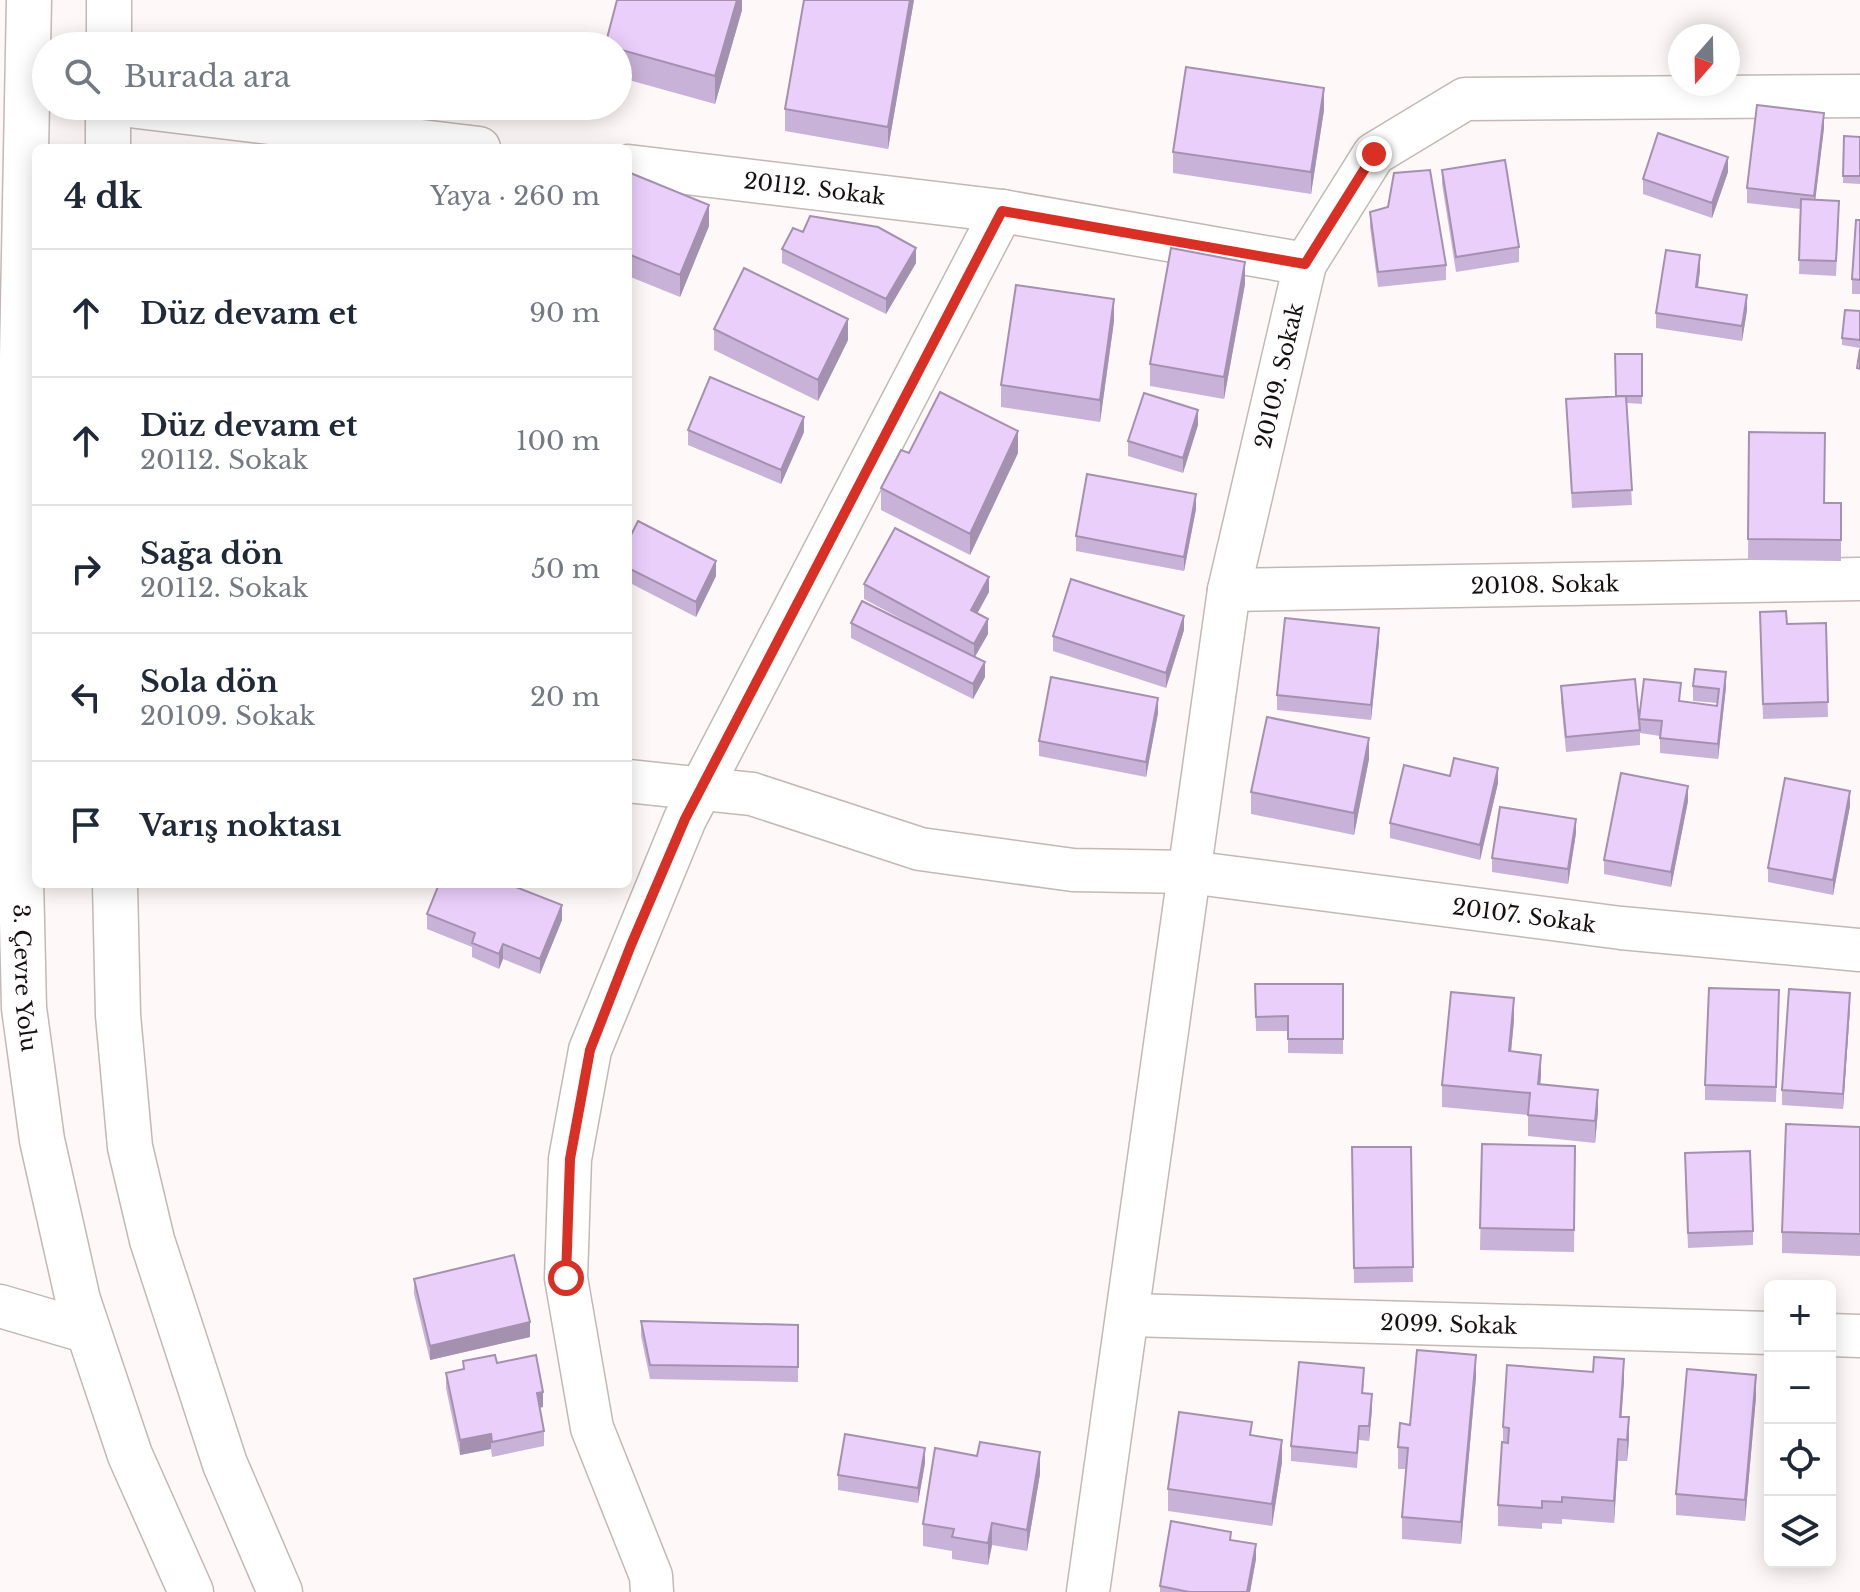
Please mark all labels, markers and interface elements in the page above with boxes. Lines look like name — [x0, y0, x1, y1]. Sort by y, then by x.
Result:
north arrow — [1668, 24, 1740, 96]
search box — [32, 32, 632, 120]
icon: search — [60, 54, 104, 98]
text: Burada ara — [124, 58, 291, 95]
route end — [1356, 136, 1392, 172]
street label: 20112. Sokak — [742, 167, 887, 211]
text: 4 dk — [64, 175, 142, 217]
text: Yaya · 260 m — [430, 180, 600, 212]
icon: ahead — [64, 291, 108, 335]
text: Düz devam et — [140, 295, 358, 332]
text: 90 m — [529, 297, 600, 329]
street label: 20109. Sokak — [1249, 300, 1310, 451]
text: Düz devam et — [140, 407, 358, 444]
icon: ahead — [64, 419, 108, 463]
text: 100 m — [516, 425, 600, 457]
text: 20112. Sokak — [140, 444, 308, 476]
text: Sağa dön — [140, 535, 283, 572]
icon: right — [64, 547, 108, 591]
text: 50 m — [531, 553, 600, 585]
street label: 20108. Sokak — [1471, 570, 1620, 600]
text: 20112. Sokak — [140, 572, 308, 604]
text: Sola dön — [140, 663, 278, 700]
icon: left — [64, 675, 108, 719]
text: 20 m — [530, 681, 600, 713]
text: 20109. Sokak — [140, 700, 315, 732]
icon: arrive — [64, 803, 108, 847]
text: Varış noktası — [140, 807, 341, 844]
street label: 20107. Sokak — [1451, 893, 1598, 939]
street label: 3. Çevre Yolu — [8, 904, 43, 1053]
route start — [548, 1260, 584, 1296]
map controls — [1764, 1280, 1836, 1568]
button: + — [1764, 1280, 1836, 1352]
street label: 2099. Sokak — [1380, 1309, 1518, 1340]
button: − — [1764, 1352, 1836, 1424]
button: locate — [1764, 1424, 1836, 1496]
button: layers — [1764, 1496, 1836, 1568]

